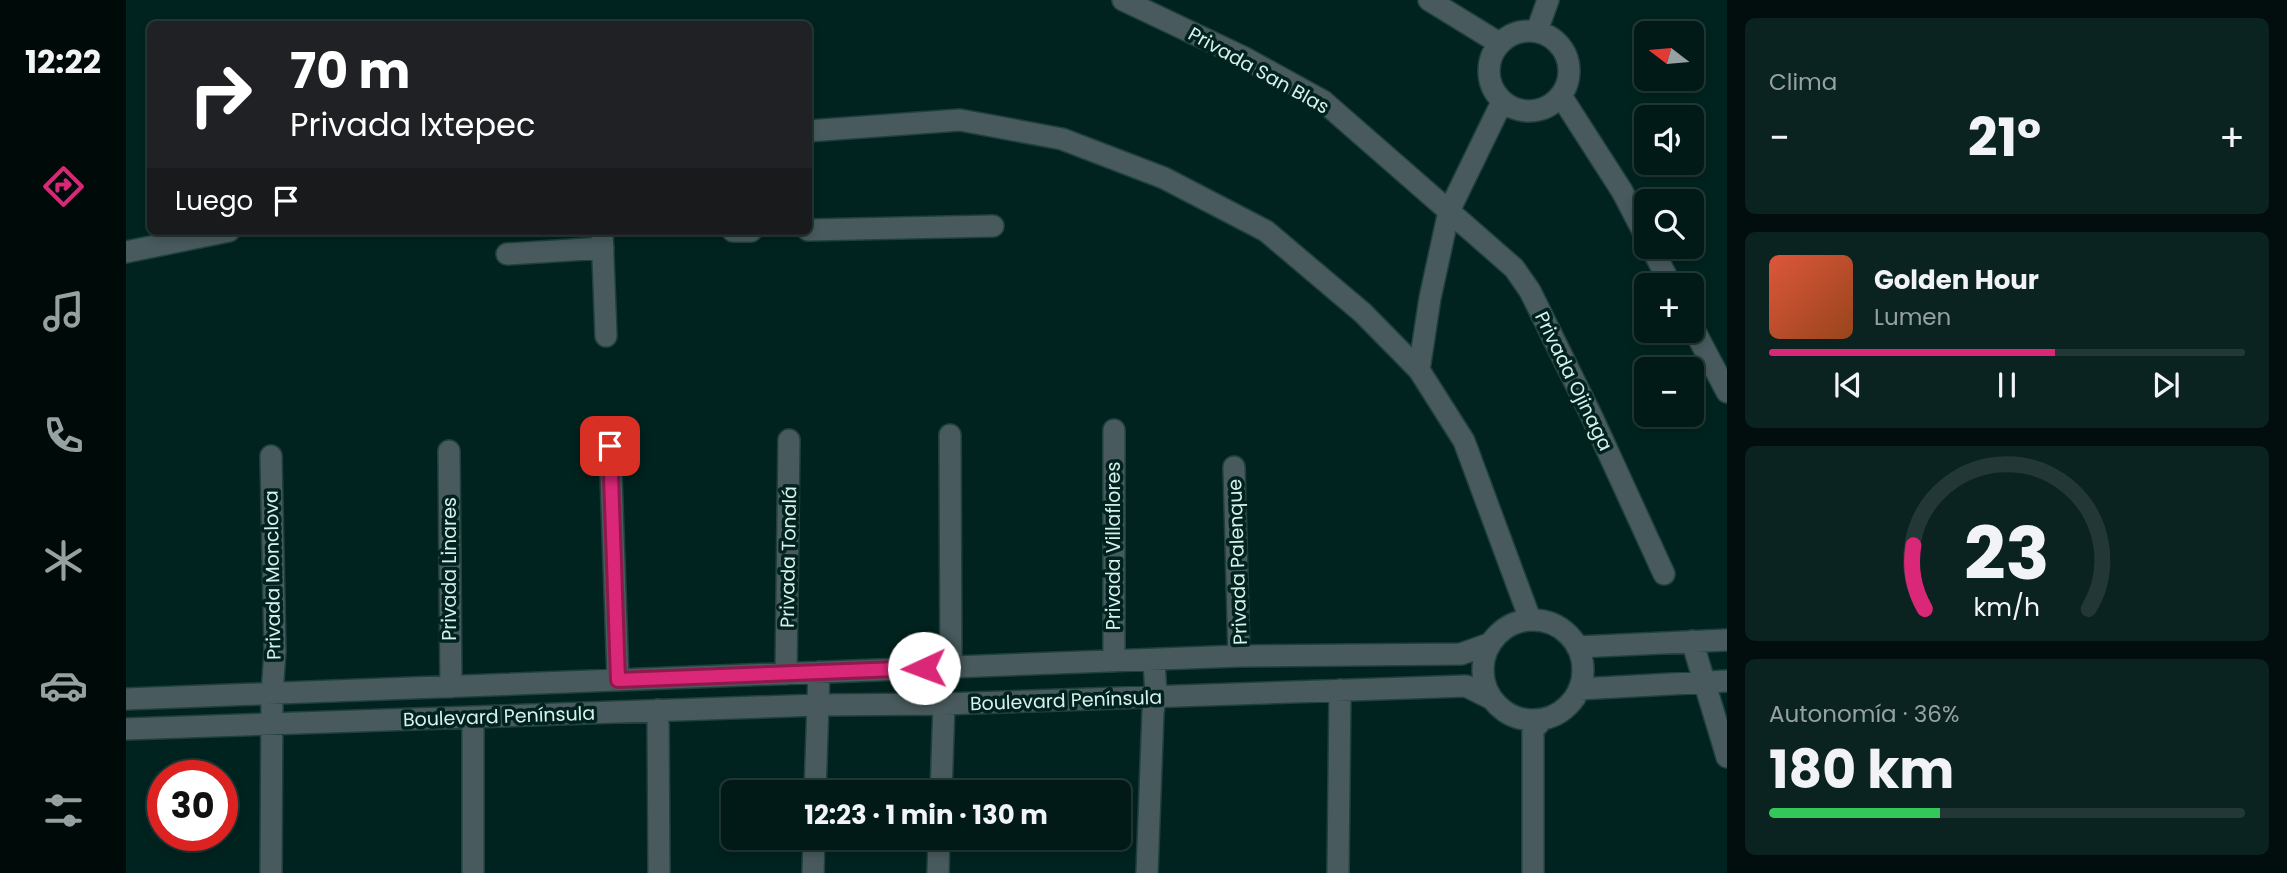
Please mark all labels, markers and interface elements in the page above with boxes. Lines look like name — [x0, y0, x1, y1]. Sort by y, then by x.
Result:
street label: Privada San Blas — [1183, 20, 1334, 120]
north arrow — [1634, 21, 1704, 91]
map controls — [1634, 21, 1704, 427]
text: 70 m — [290, 37, 410, 105]
text: 12:22 — [25, 39, 101, 84]
icon: right — [175, 49, 266, 140]
text: Clima — [1769, 66, 1837, 98]
text: 21° — [1968, 101, 2041, 174]
text: Privada Ixtepec — [290, 102, 535, 147]
button: sound — [1634, 105, 1704, 175]
text: − — [1769, 111, 1790, 164]
text: + — [2219, 111, 2245, 164]
icon: directions — [39, 162, 88, 211]
icon: arrive — [267, 182, 305, 220]
text: Luego — [175, 183, 253, 219]
button: search — [1634, 189, 1704, 259]
text: Golden Hour — [1874, 262, 2039, 298]
button: + — [1634, 273, 1704, 343]
icon: music — [39, 287, 88, 336]
text: Lumen — [1874, 301, 1951, 333]
street label: Privada Ojinaga — [1528, 307, 1619, 455]
button: − — [1634, 357, 1704, 427]
icon: previous — [1829, 366, 1867, 404]
icon: pause — [1988, 366, 2026, 404]
icon: next — [2147, 366, 2185, 404]
icon: phone — [39, 411, 88, 460]
pin — [580, 416, 640, 476]
icon: arrive — [591, 427, 629, 465]
street label: Privada Villaflores — [1100, 462, 1127, 630]
street label: Privada Palenque — [1221, 478, 1254, 646]
street label: Privada Tonalá — [774, 486, 803, 628]
street label: Privada Monclova — [258, 490, 287, 660]
street label: Privada Linares — [436, 497, 463, 641]
text: 23 — [1964, 504, 2050, 605]
icon: climate — [39, 536, 88, 585]
text: km/h — [1974, 590, 2040, 625]
position arrow — [887, 631, 961, 705]
icon: car — [39, 661, 88, 710]
street label: Boulevard Península — [969, 684, 1163, 717]
text: Autonomía · 36% — [1769, 698, 1959, 730]
street label: Boulevard Península — [402, 700, 596, 733]
text: 180 km — [1769, 733, 1954, 806]
speed limit sign: 30 — [147, 760, 238, 851]
icon: filters — [39, 786, 88, 835]
text: 12:23 · 1 min · 130 m — [804, 797, 1048, 833]

